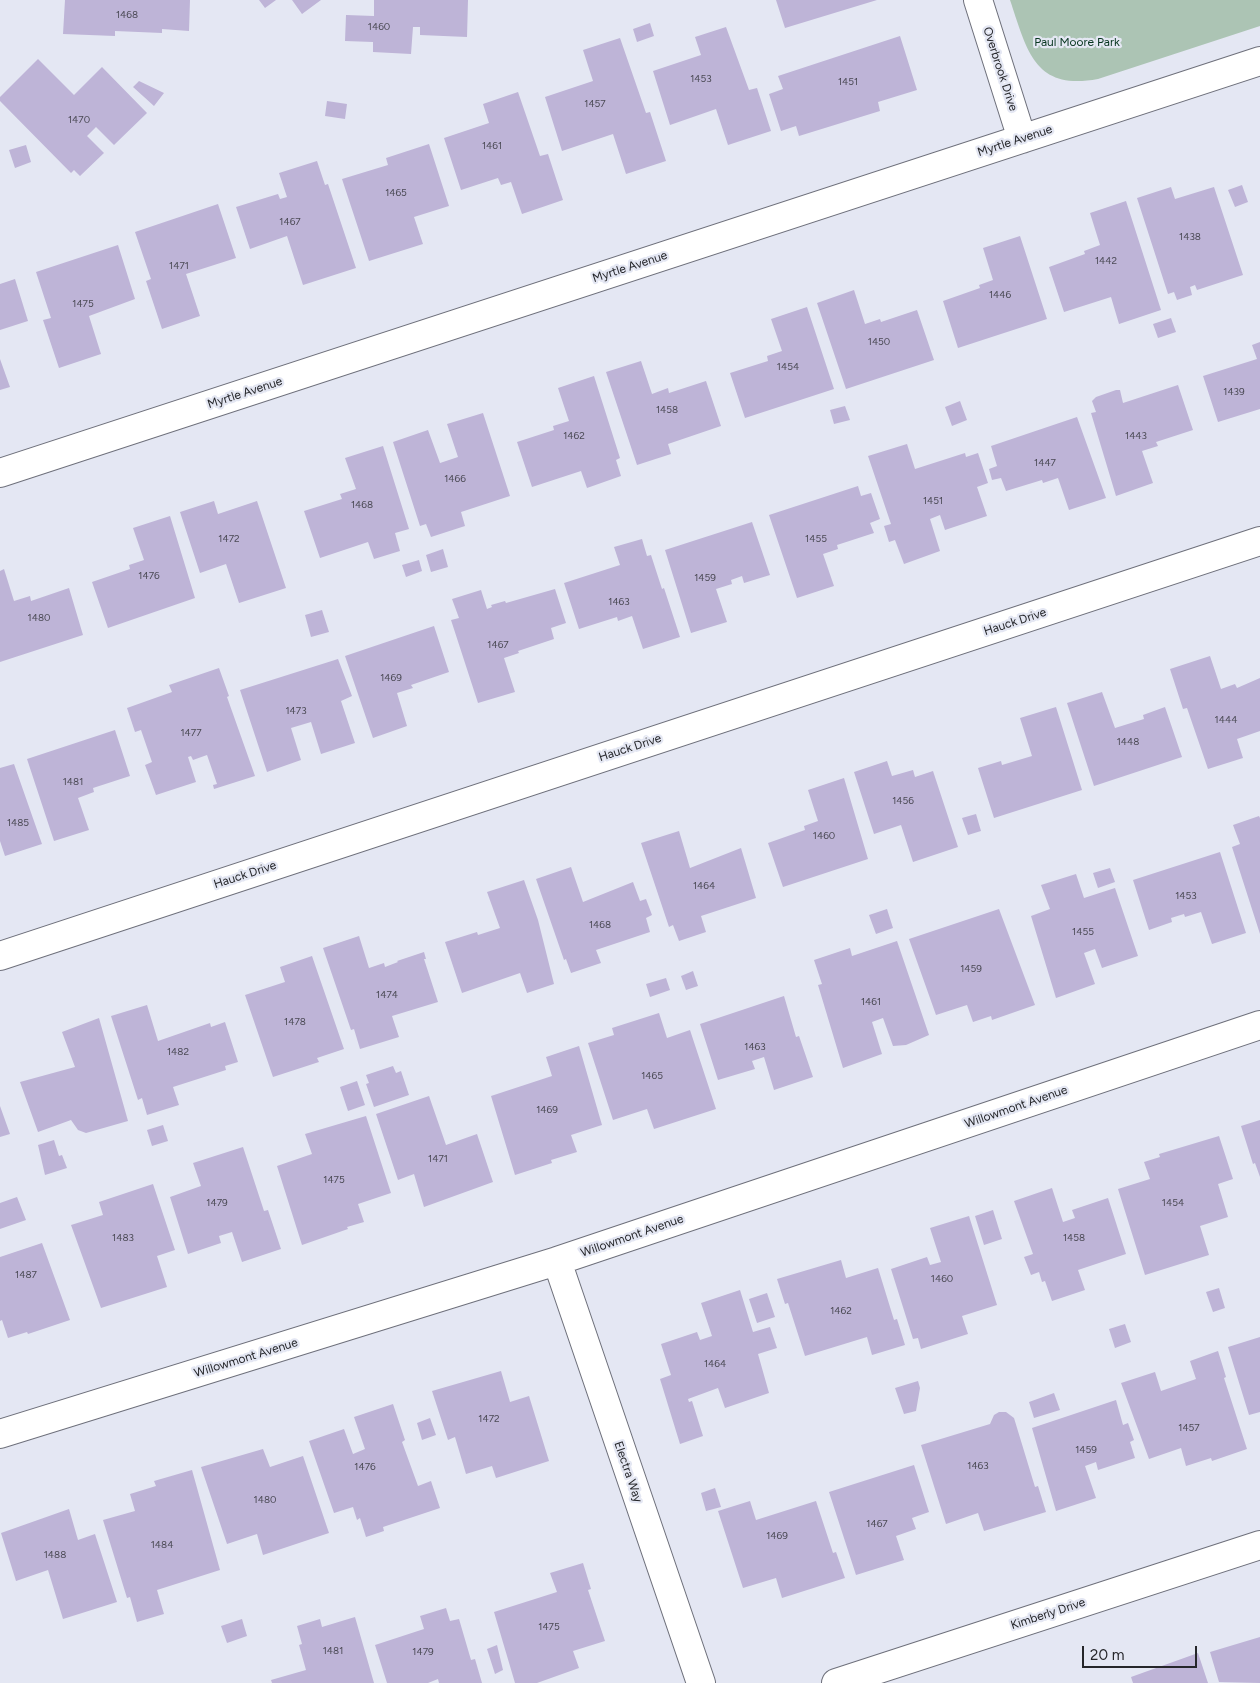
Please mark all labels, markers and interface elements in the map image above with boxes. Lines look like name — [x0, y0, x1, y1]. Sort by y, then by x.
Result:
house number: 1468 — [116, 9, 138, 21]
house number: 1460 — [368, 21, 390, 33]
street label: Overbrook Drive — [980, 25, 1020, 113]
park label: Paul Moore Park — [1034, 35, 1120, 49]
house number: 1453 — [690, 73, 712, 85]
house number: 1451 — [838, 76, 858, 88]
house number: 1457 — [584, 98, 606, 110]
house number: 1470 — [68, 114, 90, 126]
street label: Myrtle Avenue — [976, 122, 1054, 160]
house number: 1461 — [482, 140, 502, 152]
house number: 1465 — [385, 187, 407, 199]
house number: 1467 — [279, 216, 301, 228]
house number: 1438 — [1179, 231, 1201, 243]
street label: Myrtle Avenue — [591, 248, 669, 286]
house number: 1442 — [1095, 255, 1117, 267]
house number: 1471 — [169, 260, 189, 272]
house number: 1446 — [989, 289, 1011, 301]
house number: 1475 — [72, 298, 94, 310]
house number: 1450 — [868, 336, 890, 348]
house number: 1454 — [777, 361, 799, 373]
street label: Myrtle Avenue — [206, 374, 284, 412]
house number: 1439 — [1223, 386, 1245, 398]
house number: 1458 — [656, 404, 678, 416]
house number: 1462 — [563, 430, 585, 442]
house number: 1443 — [1125, 430, 1147, 442]
house number: 1447 — [1034, 457, 1056, 469]
house number: 1466 — [444, 473, 466, 485]
house number: 1451 — [923, 495, 943, 507]
house number: 1468 — [351, 499, 373, 511]
house number: 1472 — [218, 533, 240, 545]
house number: 1455 — [805, 533, 827, 545]
house number: 1476 — [138, 570, 160, 582]
house number: 1459 — [694, 572, 716, 584]
house number: 1463 — [608, 596, 630, 608]
street label: Hauck Drive — [982, 605, 1048, 639]
house number: 1480 — [28, 612, 50, 624]
house number: 1467 — [487, 639, 509, 651]
house number: 1469 — [380, 672, 402, 684]
house number: 1473 — [285, 705, 307, 717]
house number: 1444 — [1215, 714, 1237, 726]
house number: 1477 — [180, 727, 202, 739]
street label: Hauck Drive — [597, 731, 663, 765]
house number: 1448 — [1117, 736, 1139, 748]
house number: 1481 — [63, 776, 83, 788]
house number: 1456 — [892, 795, 914, 807]
house number: 1485 — [7, 817, 29, 829]
house number: 1460 — [813, 830, 835, 842]
street label: Hauck Drive — [212, 858, 278, 892]
house number: 1464 — [693, 880, 715, 892]
house number: 1453 — [1175, 890, 1197, 902]
house number: 1468 — [589, 919, 611, 931]
house number: 1455 — [1072, 926, 1094, 938]
house number: 1459 — [960, 963, 982, 975]
house number: 1474 — [376, 989, 398, 1001]
house number: 1461 — [861, 996, 881, 1008]
house number: 1478 — [284, 1016, 306, 1028]
house number: 1463 — [744, 1041, 766, 1053]
house number: 1482 — [167, 1046, 189, 1058]
house number: 1465 — [641, 1070, 663, 1082]
street label: Willowmont Avenue — [963, 1083, 1069, 1131]
house number: 1469 — [536, 1104, 558, 1116]
house number: 1471 — [428, 1153, 448, 1165]
house number: 1475 — [323, 1174, 345, 1186]
house number: 1479 — [206, 1197, 228, 1209]
house number: 1454 — [1162, 1197, 1184, 1209]
street label: Willowmont Avenue — [579, 1212, 685, 1260]
house number: 1483 — [112, 1232, 134, 1244]
house number: 1458 — [1063, 1232, 1085, 1244]
house number: 1487 — [15, 1269, 37, 1281]
house number: 1460 — [931, 1273, 953, 1285]
house number: 1462 — [830, 1305, 852, 1317]
street label: Willowmont Avenue — [192, 1335, 300, 1381]
house number: 1464 — [704, 1358, 726, 1370]
house number: 1472 — [478, 1413, 500, 1425]
house number: 1457 — [1178, 1422, 1200, 1434]
street label: Electra Way — [611, 1439, 645, 1505]
house number: 1459 — [1075, 1444, 1097, 1456]
house number: 1463 — [967, 1460, 989, 1472]
house number: 1476 — [354, 1461, 376, 1473]
house number: 1480 — [254, 1494, 276, 1506]
house number: 1467 — [866, 1518, 888, 1530]
house number: 1469 — [766, 1530, 788, 1542]
house number: 1484 — [151, 1539, 173, 1551]
house number: 1488 — [44, 1549, 66, 1561]
street label: Kimberly Drive — [1009, 1595, 1087, 1633]
house number: 1475 — [538, 1621, 560, 1633]
scale bar — [1085, 1636, 1200, 1668]
house number: 1481 — [323, 1645, 343, 1657]
house number: 1479 — [412, 1646, 434, 1658]
text: 20 m — [1090, 1646, 1124, 1664]

